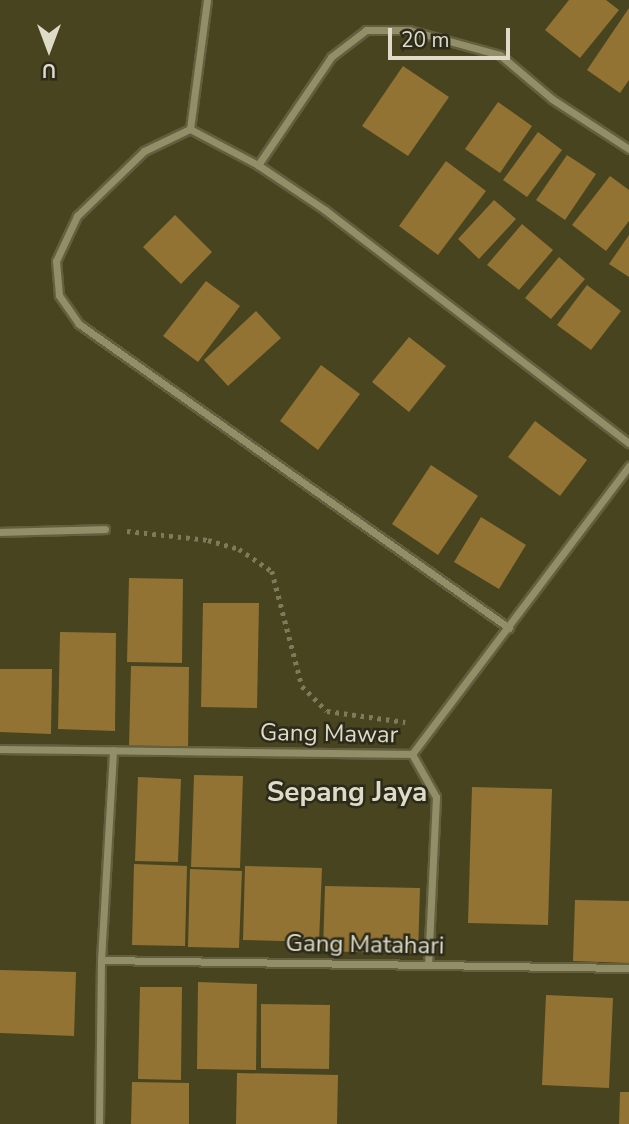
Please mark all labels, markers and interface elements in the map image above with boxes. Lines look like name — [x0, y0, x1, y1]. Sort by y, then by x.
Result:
north arrow — [14, 14, 84, 84]
scale bar — [391, 14, 514, 58]
text: 20 m — [401, 26, 450, 54]
text: U — [42, 57, 56, 83]
street label: Gang Mawar — [260, 718, 398, 750]
district label: Sepang Jaya — [267, 775, 427, 809]
street label: Gang Matahari — [285, 929, 445, 961]

